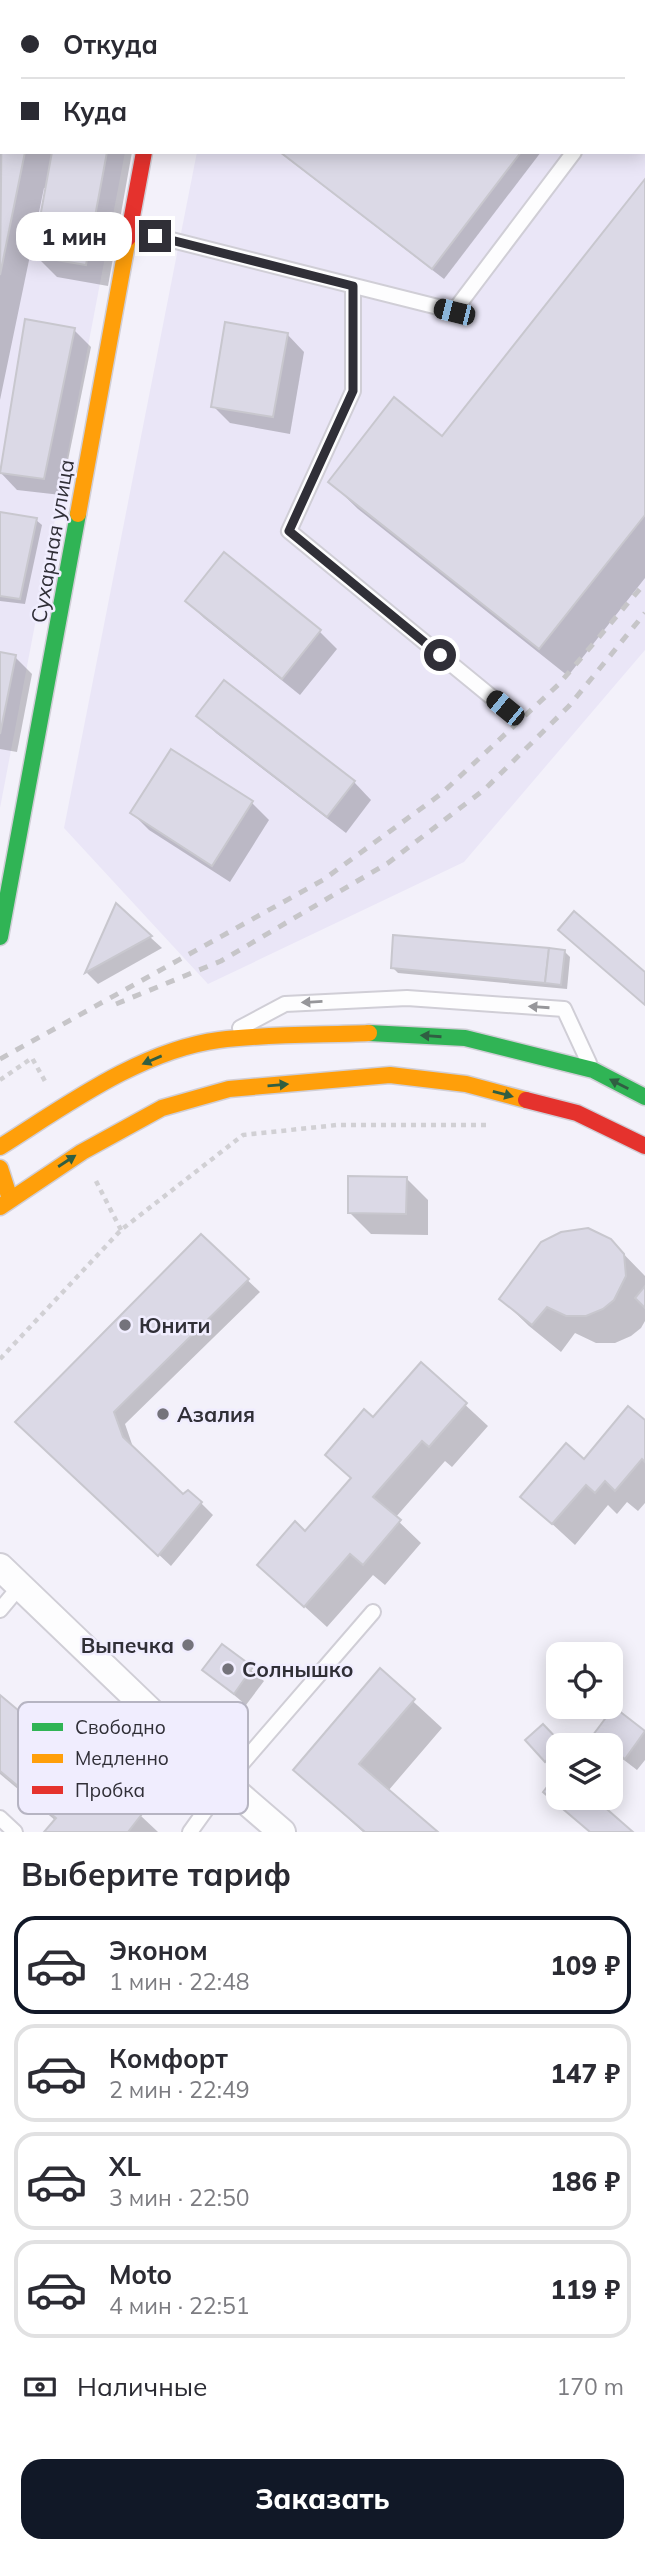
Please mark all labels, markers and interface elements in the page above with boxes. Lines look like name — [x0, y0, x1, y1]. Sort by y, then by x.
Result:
text: Откуда — [63, 28, 158, 61]
text: Куда — [63, 95, 127, 128]
callout: 1 мин — [15, 212, 130, 260]
route end — [139, 220, 171, 252]
text: 1 мин — [41, 222, 107, 251]
car — [432, 297, 477, 327]
street label: Сухарная улица — [25, 457, 79, 625]
route start — [424, 639, 456, 671]
car — [483, 687, 528, 729]
one-way arrow — [300, 997, 322, 1008]
one-way arrow — [527, 1002, 549, 1013]
one-way arrow — [419, 1030, 441, 1041]
one-way arrow — [142, 1054, 163, 1065]
one-way arrow — [609, 1078, 629, 1089]
one-way arrow — [267, 1079, 289, 1090]
one-way arrow — [493, 1089, 514, 1099]
one-way arrow — [57, 1155, 77, 1168]
place label: Юнити — [139, 1312, 211, 1338]
marker: Юнити — [117, 1317, 133, 1333]
place label: Азалия — [177, 1401, 255, 1427]
marker: Азалия — [155, 1406, 171, 1422]
place label: Выпечка — [81, 1632, 174, 1658]
marker: Выпечка — [180, 1637, 196, 1653]
map controls — [546, 1642, 623, 1810]
button: locate — [546, 1642, 623, 1719]
place label: Солнышко — [242, 1656, 354, 1682]
marker: Солнышко — [220, 1661, 236, 1677]
legend — [18, 1702, 248, 1814]
text: Свободно — [75, 1715, 166, 1739]
button: layers — [546, 1733, 623, 1810]
text: Медленно — [75, 1746, 169, 1770]
text: Пробка — [75, 1778, 145, 1802]
text: Выберите тариф — [21, 1854, 291, 1894]
icon: car — [25, 1934, 88, 1997]
text: Эконом — [109, 1934, 208, 1967]
text: 109 ₽ — [550, 1949, 620, 1982]
text: 1 мин · 22:48 — [109, 1967, 249, 1996]
icon: car — [25, 2042, 88, 2105]
text: Комфорт — [109, 2042, 228, 2075]
text: 147 ₽ — [550, 2057, 620, 2090]
text: 2 мин · 22:49 — [109, 2075, 249, 2104]
icon: car — [25, 2150, 88, 2213]
text: XL — [109, 2150, 141, 2183]
text: 186 ₽ — [550, 2165, 620, 2198]
text: 3 мин · 22:50 — [109, 2183, 249, 2212]
icon: car — [25, 2258, 88, 2321]
text: Moto — [109, 2258, 172, 2291]
text: 119 ₽ — [550, 2273, 620, 2306]
text: 4 мин · 22:51 — [109, 2291, 249, 2320]
icon: cash — [21, 2368, 59, 2406]
text: Наличные — [77, 2370, 207, 2403]
text: 170 m — [556, 2372, 624, 2401]
button: Заказать — [21, 2459, 624, 2539]

